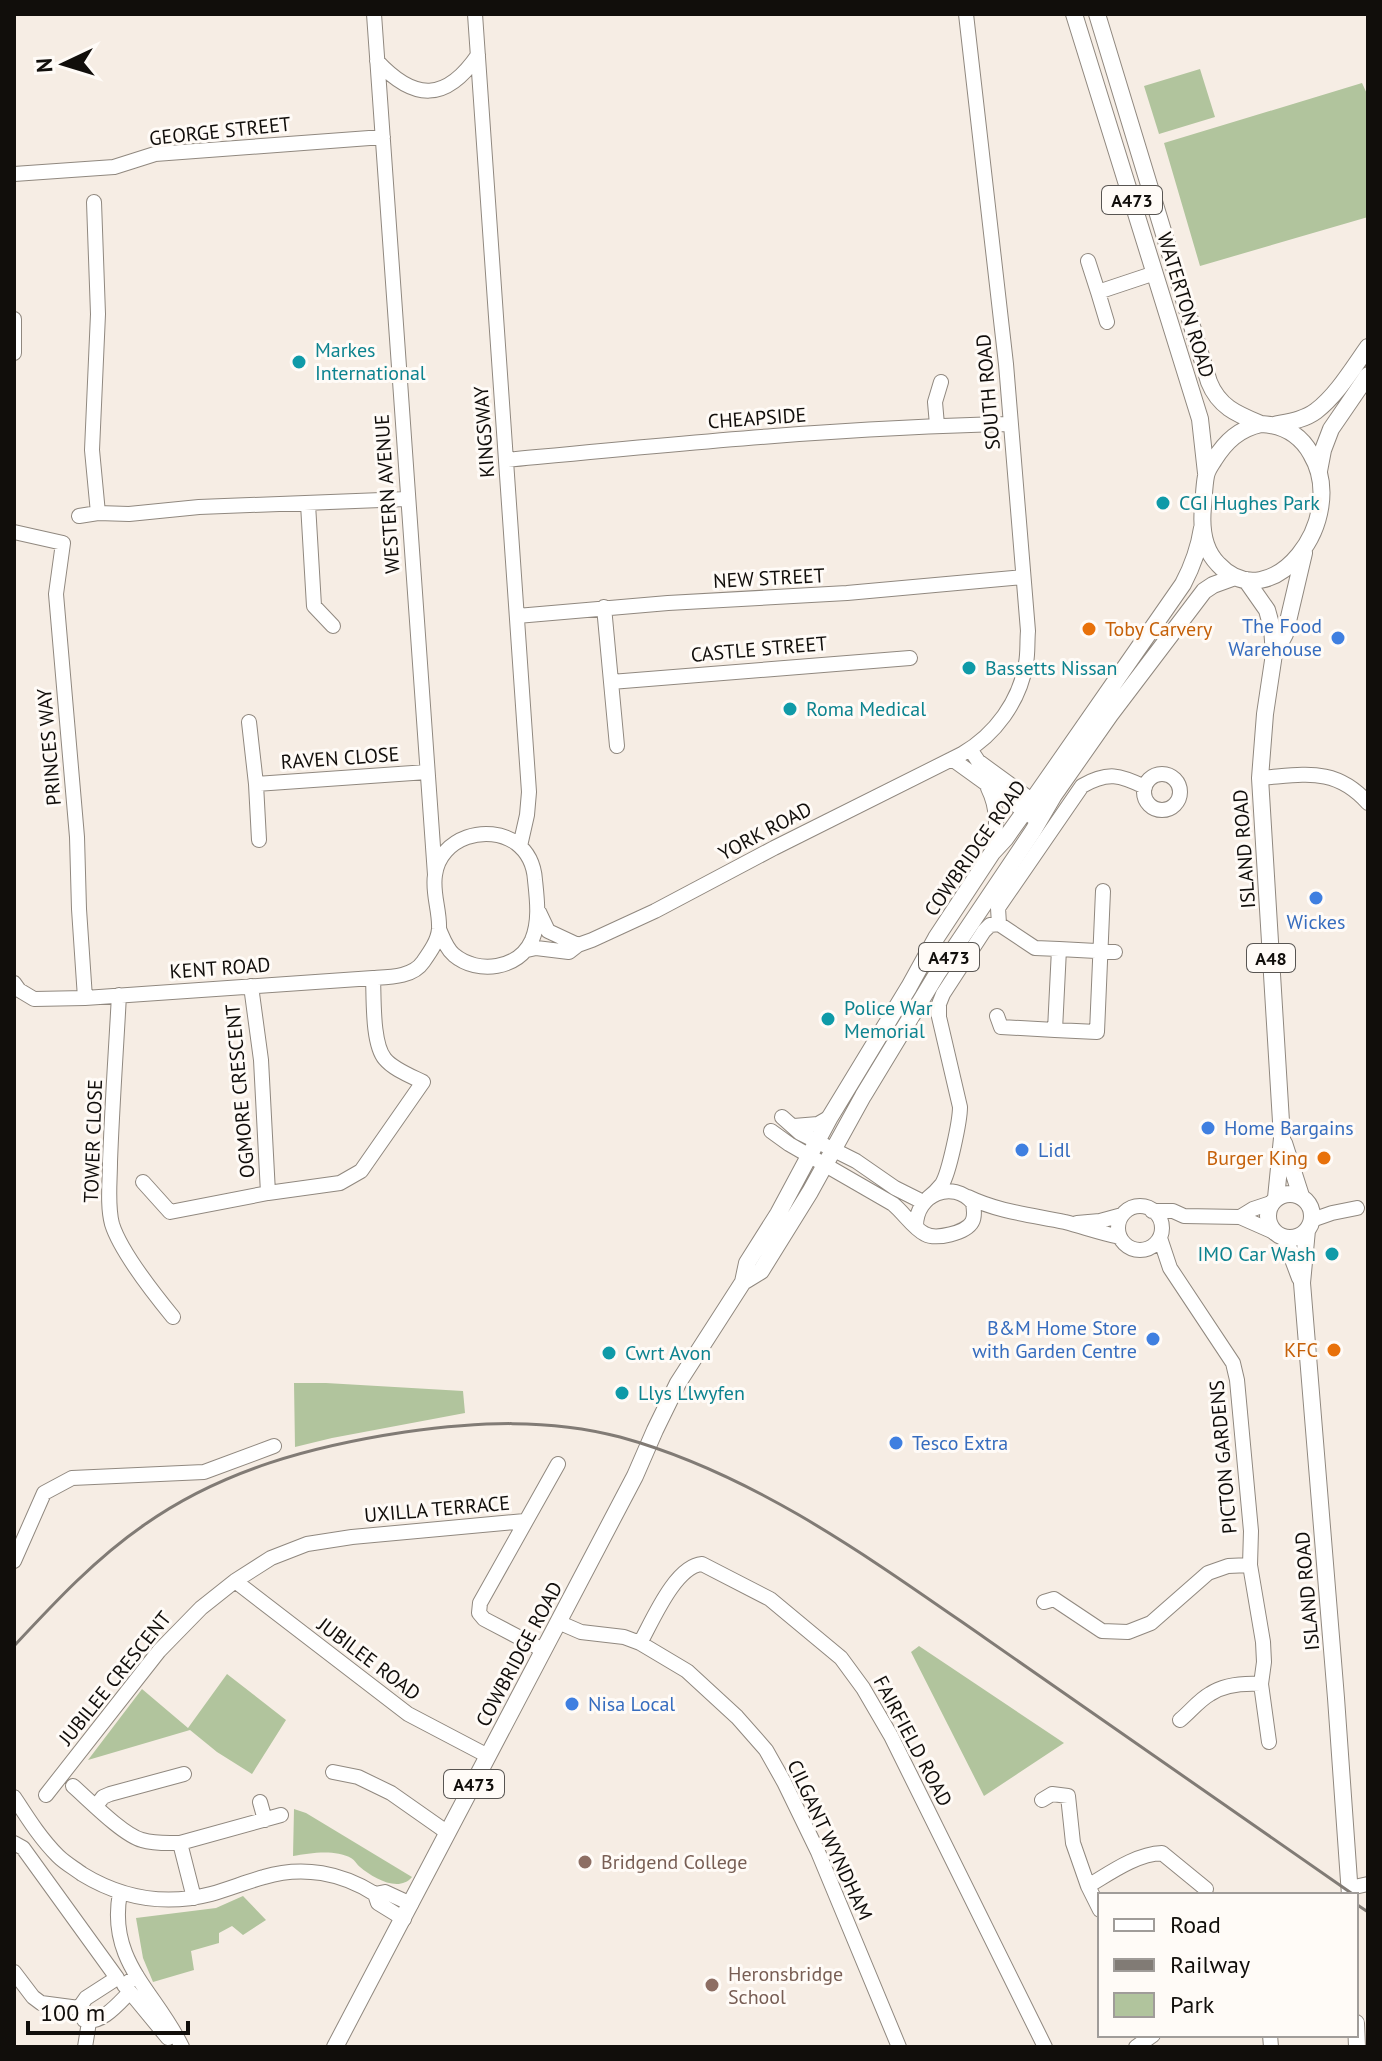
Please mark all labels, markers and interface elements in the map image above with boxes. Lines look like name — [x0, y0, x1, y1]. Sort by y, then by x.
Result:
north arrow — [24, 24, 104, 104]
text: N — [30, 57, 59, 74]
street label: GEORGE STREET — [148, 111, 292, 151]
road number: A473 — [1102, 186, 1162, 214]
street label: WATERTON ROAD — [1152, 229, 1220, 381]
street label: SOUTH ROAD — [970, 333, 1006, 451]
place label: Markes International — [315, 337, 426, 386]
marker: Markes International — [290, 353, 308, 371]
street label: KINGSWAY — [468, 384, 500, 479]
street label: CHEAPSIDE — [707, 402, 807, 434]
street label: WESTERN AVENUE — [368, 413, 406, 575]
place label: CGI Hughes Park — [1179, 490, 1320, 516]
marker: CGI Hughes Park — [1154, 494, 1172, 512]
street label: NEW STREET — [713, 562, 825, 594]
place label: The Food Warehouse — [1228, 613, 1322, 662]
place label: Toby Carvery — [1105, 616, 1213, 642]
marker: Toby Carvery — [1080, 620, 1098, 638]
marker: The Food Warehouse — [1329, 629, 1347, 647]
street label: CASTLE STREET — [690, 630, 828, 668]
place label: Bassetts Nissan — [985, 655, 1117, 681]
marker: Bassetts Nissan — [960, 659, 978, 677]
street label: PRINCES WAY — [31, 686, 67, 807]
place label: Roma Medical — [806, 696, 926, 722]
marker: Roma Medical — [781, 700, 799, 718]
street label: RAVEN CLOSE — [280, 741, 400, 775]
street label: COWBRIDGE ROAD — [918, 775, 1032, 921]
street label: ISLAND ROAD — [1227, 789, 1261, 909]
street label: YORK ROAD — [714, 796, 816, 866]
marker: Wickes — [1307, 889, 1325, 907]
place label: Wickes — [1287, 909, 1345, 935]
road number: A473 — [919, 943, 979, 971]
road number: A48 — [1247, 944, 1295, 972]
street label: KENT ROAD — [169, 952, 271, 984]
place label: Police War Memorial — [844, 995, 933, 1044]
street label: OGMORE CRESCENT — [219, 1003, 261, 1179]
marker: Police War Memorial — [819, 1010, 837, 1028]
street label: TOWER CLOSE — [78, 1079, 108, 1203]
place label: Home Bargains — [1224, 1115, 1354, 1141]
marker: Home Bargains — [1199, 1119, 1217, 1137]
place label: Lidl — [1038, 1137, 1070, 1163]
marker: Lidl — [1013, 1141, 1031, 1159]
place label: Burger King — [1206, 1145, 1308, 1171]
marker: Burger King — [1315, 1149, 1333, 1167]
place label: IMO Car Wash — [1198, 1241, 1316, 1267]
marker: IMO Car Wash — [1323, 1245, 1341, 1263]
place label: B&M Home Store with Garden Centre — [972, 1315, 1137, 1364]
marker: B&M Home Store with Garden Centre — [1144, 1330, 1162, 1348]
place label: KFC — [1284, 1337, 1318, 1363]
place label: Cwrt Avon — [625, 1340, 711, 1366]
marker: KFC — [1325, 1341, 1343, 1359]
marker: Cwrt Avon — [600, 1344, 618, 1362]
street label: PICTON GARDENS — [1203, 1379, 1243, 1535]
place label: Llys Llwyfen — [638, 1380, 745, 1406]
marker: Llys Llwyfen — [613, 1384, 631, 1402]
place label: Tesco Extra — [912, 1430, 1008, 1456]
marker: Tesco Extra — [887, 1434, 905, 1452]
street label: UXILLA TERRACE — [363, 1490, 511, 1528]
street label: ISLAND ROAD — [1289, 1530, 1325, 1652]
street label: COWBRIDGE ROAD — [470, 1577, 568, 1731]
street label: JUBILEE CRESCENT — [52, 1606, 177, 1751]
street label: JUBILEE ROAD — [311, 1611, 426, 1706]
street label: FAIRFIELD ROAD — [868, 1671, 958, 1811]
place label: Nisa Local — [588, 1691, 675, 1717]
marker: Nisa Local — [563, 1695, 581, 1713]
street label: CILGANT WYNDHAM — [781, 1756, 879, 1924]
road number: A473 — [444, 1770, 504, 1798]
place label: Bridgend College — [601, 1849, 748, 1875]
marker: Bridgend College — [576, 1853, 594, 1871]
legend — [1098, 1893, 1358, 2037]
text: Road — [1170, 1909, 1221, 1940]
text: Railway — [1170, 1949, 1250, 1980]
place label: Heronsbridge School — [728, 1961, 843, 2010]
marker: Heronsbridge School — [703, 1976, 721, 1994]
scale bar — [28, 1985, 188, 2035]
text: Park — [1170, 1989, 1215, 2020]
text: 100 m — [40, 1997, 105, 2028]

